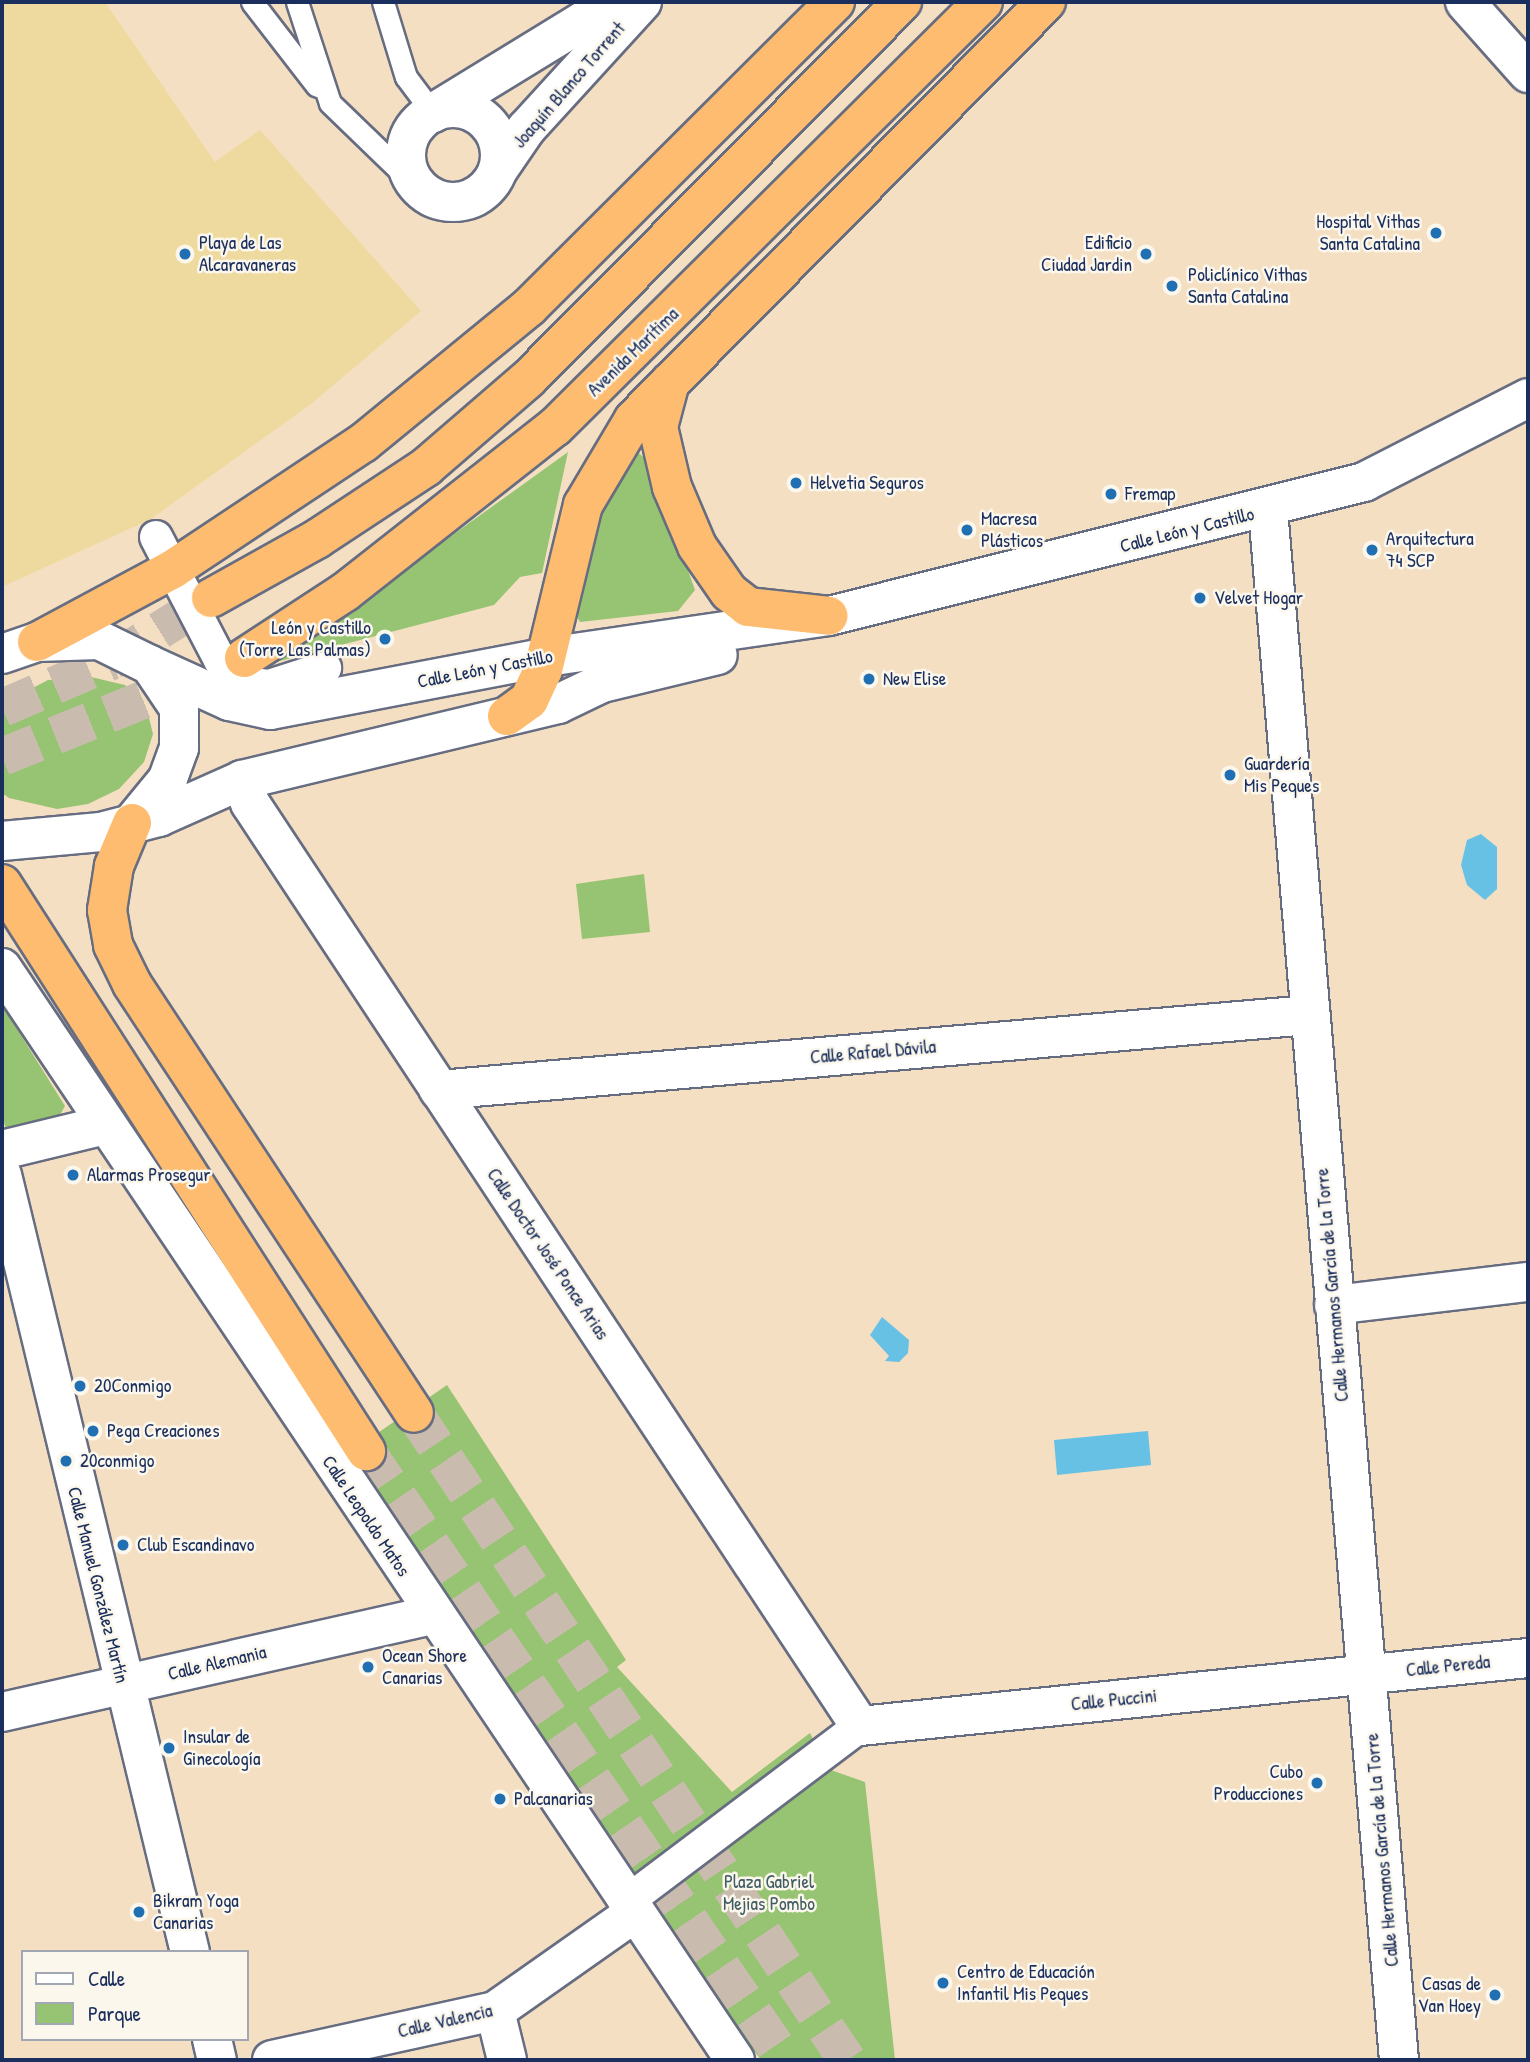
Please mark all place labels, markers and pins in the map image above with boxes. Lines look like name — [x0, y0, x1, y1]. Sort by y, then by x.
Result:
place label: Hospital Vithas Santa Catalina — [1316, 211, 1420, 255]
marker: Hospital Vithas Santa Catalina — [1426, 223, 1446, 243]
place label: Playa de Las Alcaravaneras — [199, 232, 296, 276]
place label: Edificio Ciudad Jardin — [1041, 232, 1132, 276]
marker: Playa de Las Alcaravaneras — [177, 246, 193, 262]
marker: Edificio Ciudad Jardin — [1138, 246, 1154, 262]
place label: Policlínico Vithas Santa Catalina — [1188, 264, 1307, 308]
marker: Policlínico Vithas Santa Catalina — [1162, 276, 1182, 296]
place label: Helvetia Seguros — [810, 472, 924, 494]
marker: Helvetia Seguros — [788, 475, 804, 491]
place label: Fremap — [1125, 483, 1176, 505]
marker: Fremap — [1103, 486, 1119, 502]
place label: Macresa Plásticos — [981, 508, 1043, 552]
marker: Macresa Plásticos — [959, 522, 975, 538]
place label: Arquitectura 74 SCP — [1386, 528, 1474, 572]
marker: Arquitectura 74 SCP — [1364, 542, 1380, 558]
place label: Velvet Hogar — [1214, 587, 1303, 609]
marker: Velvet Hogar — [1192, 590, 1208, 606]
place label: León y Castillo (Torre Las Palmas) — [239, 617, 371, 661]
marker: León y Castillo (Torre Las Palmas) — [377, 631, 393, 647]
place label: New Elise — [883, 668, 946, 690]
marker: New Elise — [861, 671, 877, 687]
place label: Guardería Mis Peques — [1244, 753, 1319, 797]
marker: Guardería Mis Peques — [1222, 767, 1238, 783]
place label: Alarmas Prosegur — [87, 1164, 210, 1186]
marker: Alarmas Prosegur — [65, 1167, 81, 1183]
place label: 20Conmigo — [94, 1375, 171, 1397]
marker: 20Conmigo — [72, 1378, 88, 1394]
place label: Pega Creaciones — [107, 1420, 219, 1442]
marker: Pega Creaciones — [85, 1423, 101, 1439]
place label: 20conmigo — [80, 1450, 154, 1472]
marker: 20conmigo — [58, 1453, 74, 1469]
place label: Club Escandinavo — [137, 1534, 254, 1556]
marker: Club Escandinavo — [115, 1537, 131, 1553]
place label: Ocean Shore Canarias — [382, 1645, 467, 1689]
marker: Ocean Shore Canarias — [360, 1659, 376, 1675]
place label: Insular de Ginecología — [183, 1726, 260, 1770]
marker: Insular de Ginecología — [161, 1740, 177, 1756]
place label: Cubo Producciones — [1214, 1761, 1303, 1805]
marker: Cubo Producciones — [1309, 1775, 1325, 1791]
place label: Palcanarias — [514, 1788, 593, 1810]
marker: Palcanarias — [492, 1791, 508, 1807]
place label: Bikram Yoga Canarias — [153, 1890, 239, 1934]
marker: Bikram Yoga Canarias — [131, 1904, 147, 1920]
place label: Centro de Educación Infantil Mis Peques — [957, 1961, 1095, 2005]
place label: Casas de Van Hoey — [1418, 1973, 1481, 2017]
marker: Centro de Educación Infantil Mis Peques — [935, 1975, 951, 1991]
marker: Casas de Van Hoey — [1487, 1987, 1503, 2003]

